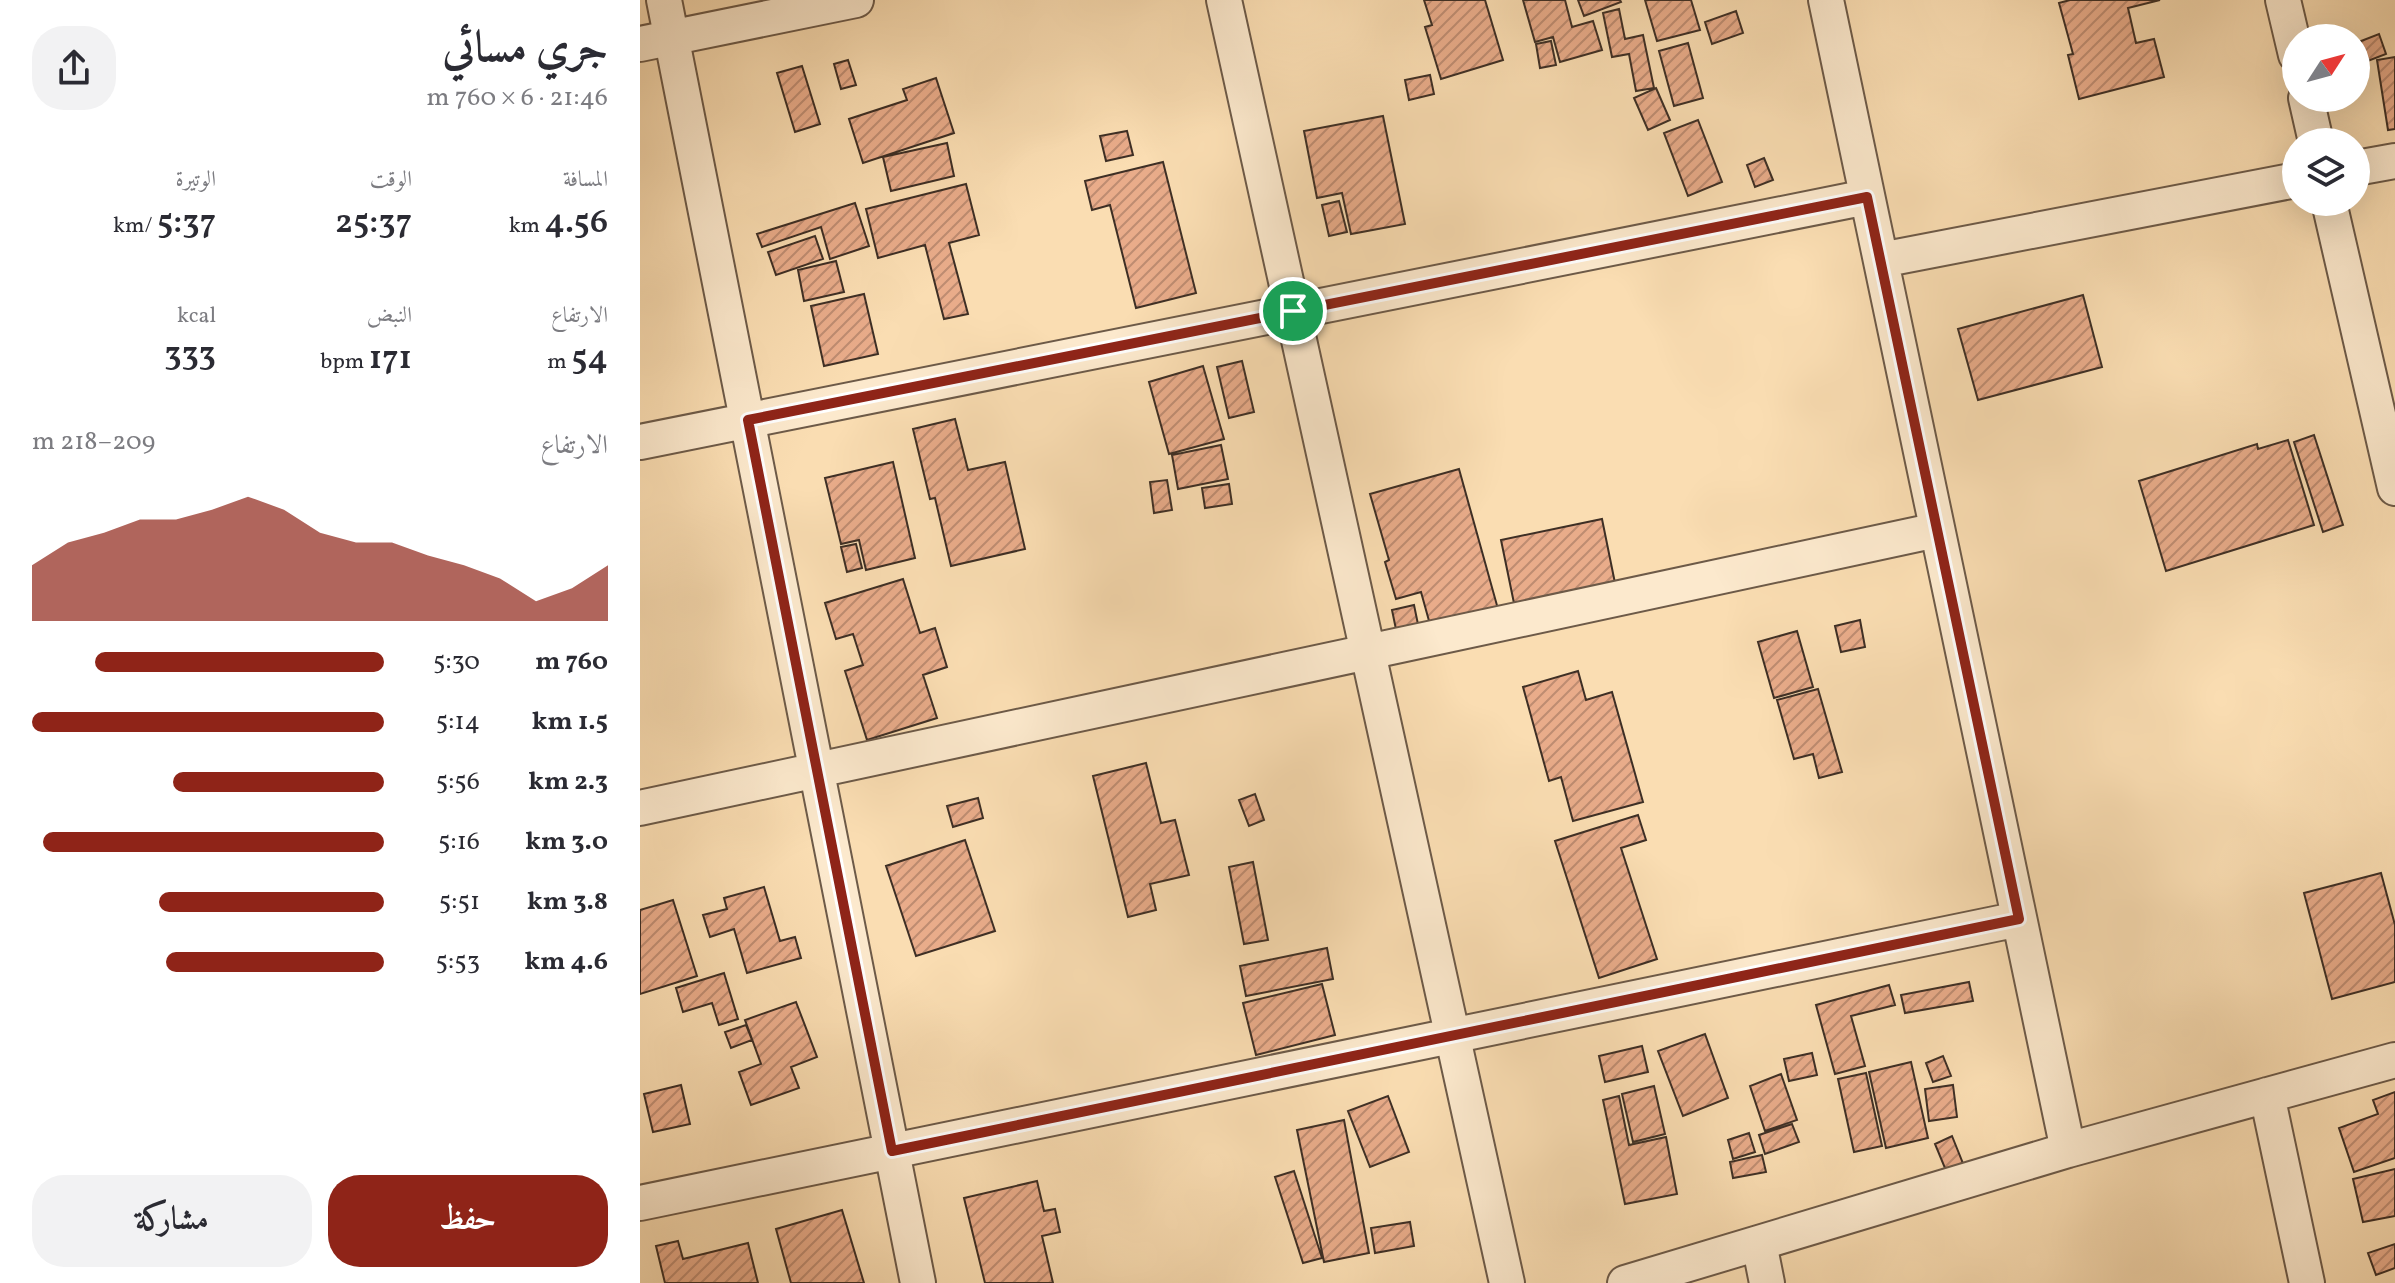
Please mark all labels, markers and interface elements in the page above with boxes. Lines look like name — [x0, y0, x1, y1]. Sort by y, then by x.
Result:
text: جري مسائي — [442, 19, 608, 80]
north arrow — [2282, 24, 2370, 112]
map controls — [2282, 24, 2370, 216]
button: share — [32, 26, 116, 110]
text: 21:46 · 6 × 760 m — [426, 80, 608, 116]
button: layers — [2282, 128, 2370, 216]
text: الوتيرة — [175, 165, 216, 196]
text: الوقت — [370, 165, 412, 196]
text: المسافة — [563, 165, 608, 196]
text: 5:37 — [157, 200, 216, 247]
text: 25:37 — [335, 200, 412, 247]
text: 4.56 — [545, 200, 608, 247]
text: /km — [113, 211, 157, 242]
text: km — [509, 211, 545, 242]
pin — [1259, 277, 1327, 345]
icon: arrive — [1271, 289, 1315, 333]
text: kcal — [177, 301, 216, 332]
text: النبض — [367, 301, 412, 332]
text: الارتفاع — [551, 301, 608, 332]
text: 333 — [164, 332, 216, 379]
text: 171 — [369, 336, 412, 383]
text: 54 — [571, 336, 608, 383]
text: bpm — [320, 347, 369, 378]
text: m — [547, 347, 571, 378]
text: 209–218 m — [32, 424, 155, 460]
text: الارتفاع — [541, 428, 608, 464]
text: 5:30 — [433, 644, 480, 680]
text: 760 m — [535, 644, 608, 680]
text: 5:14 — [436, 704, 480, 740]
text: 1.5 km — [532, 704, 608, 740]
text: 5:56 — [436, 764, 480, 800]
text: 2.3 km — [528, 764, 608, 800]
text: 5:16 — [438, 824, 480, 860]
text: 3.0 km — [525, 824, 608, 860]
text: 5:51 — [439, 884, 480, 920]
text: 3.8 km — [527, 884, 608, 920]
text: 5:53 — [436, 944, 480, 980]
text: 4.6 km — [524, 944, 608, 980]
button: مشاركة — [32, 1175, 312, 1267]
button: حفظ — [328, 1175, 608, 1267]

